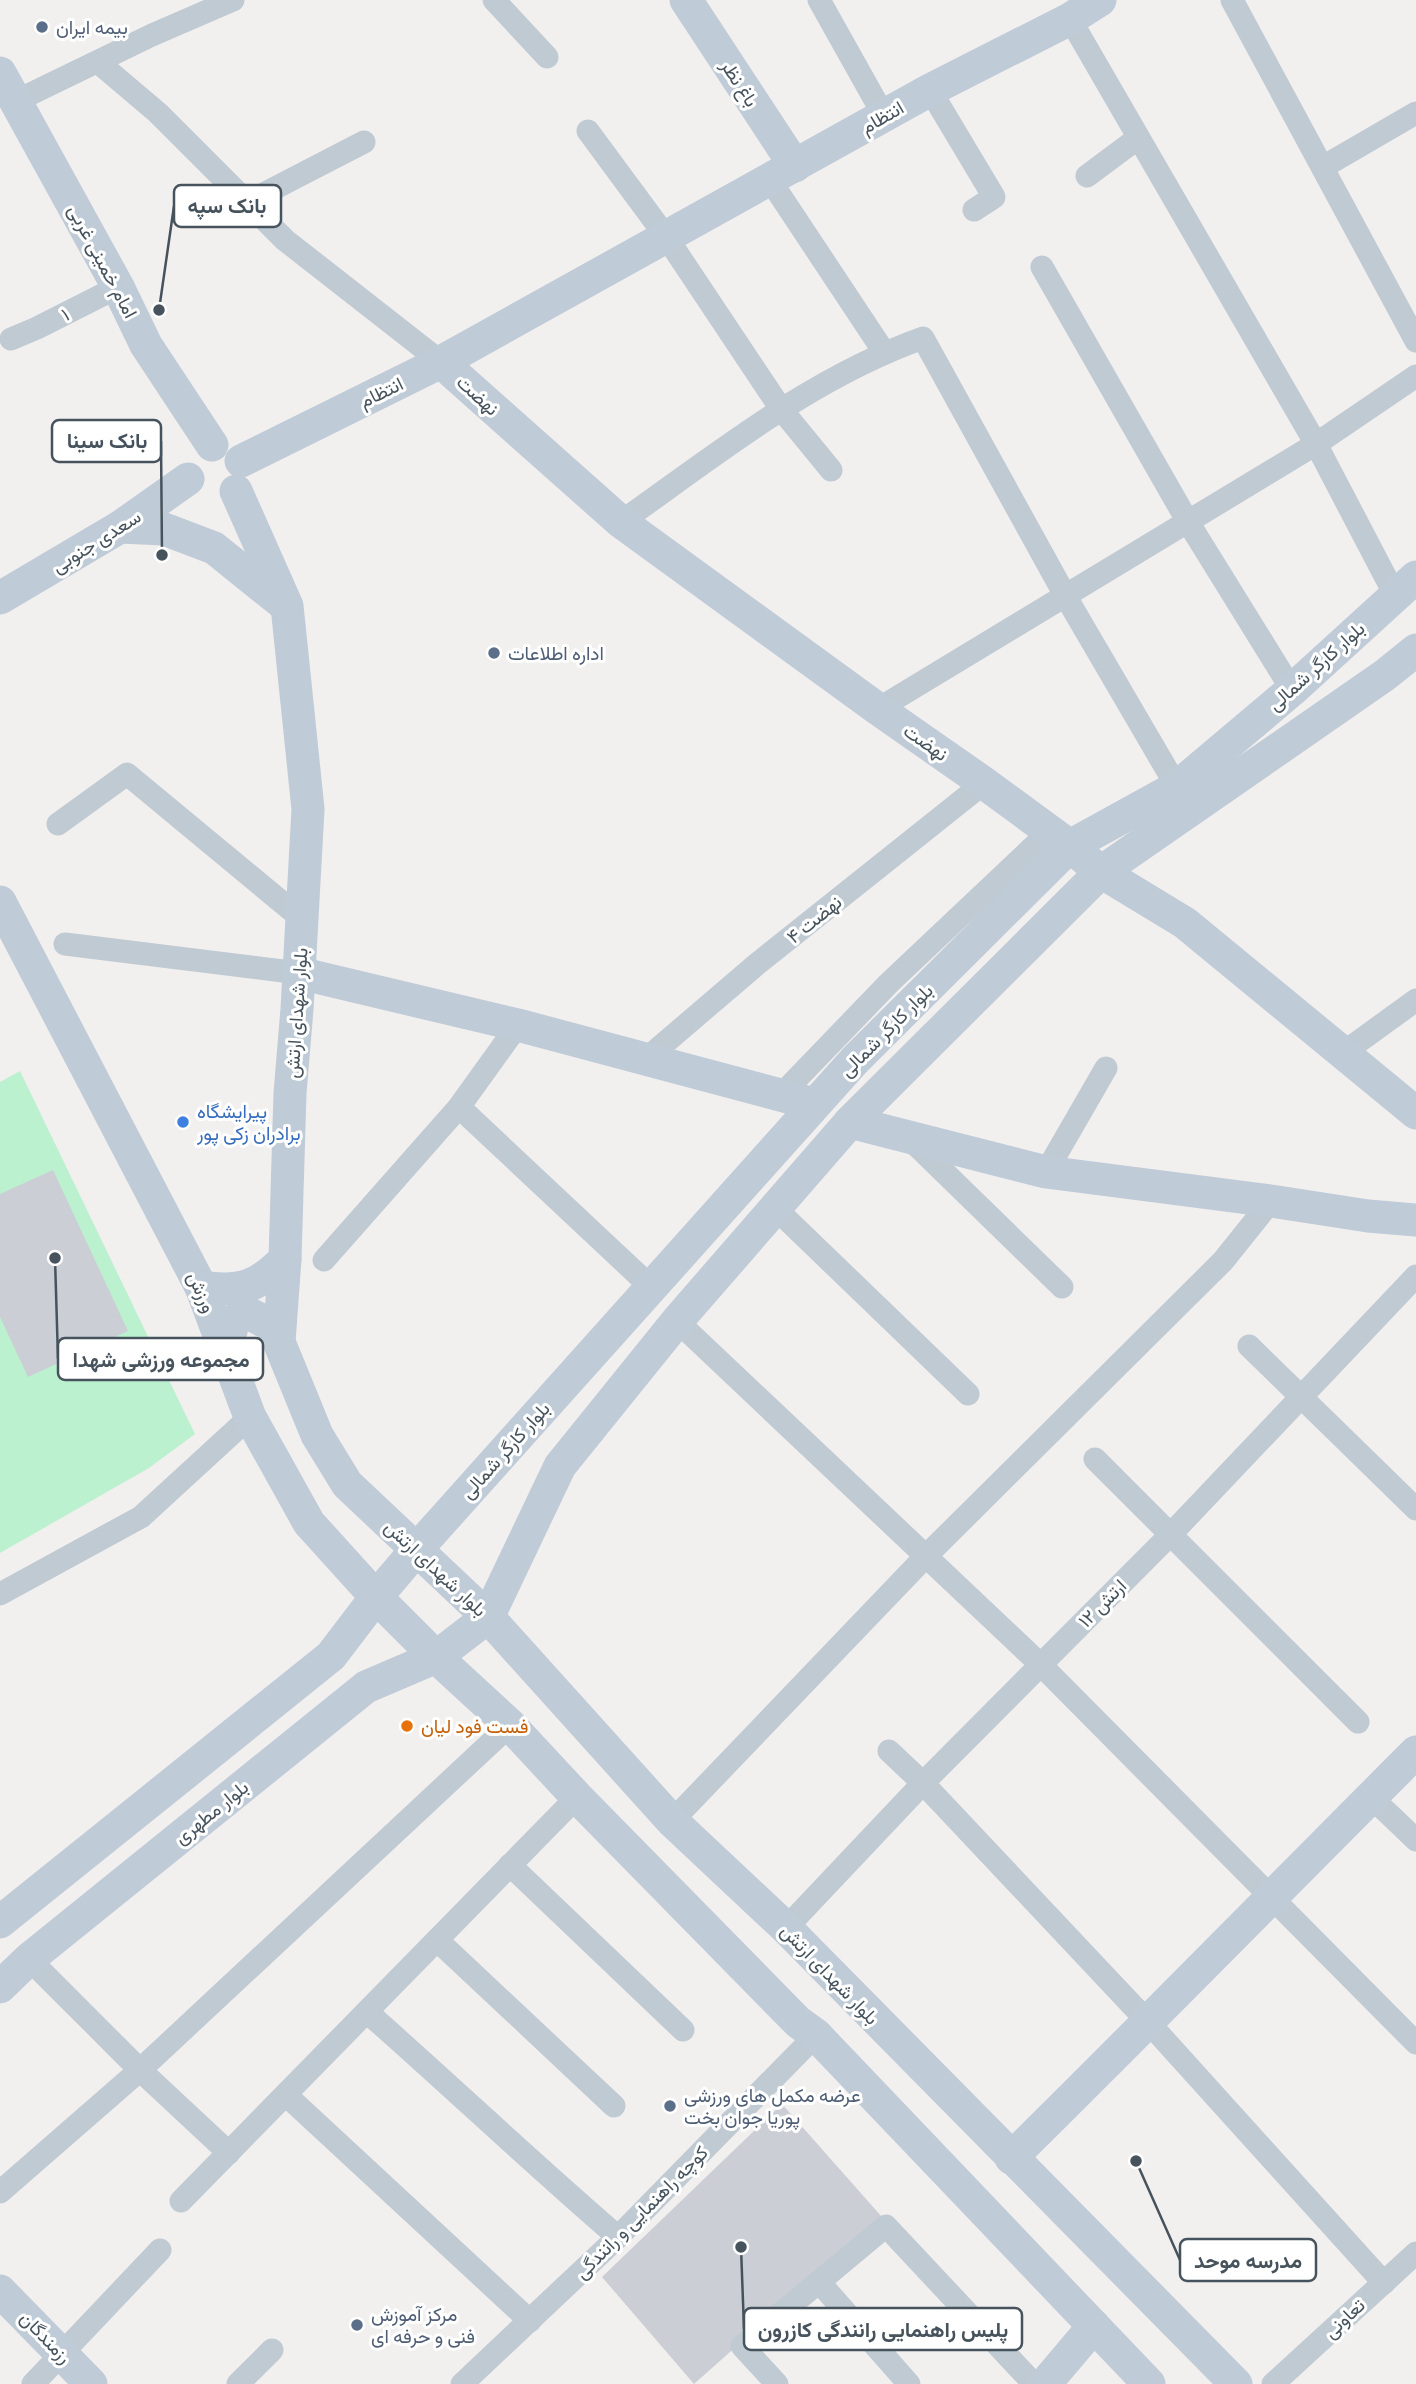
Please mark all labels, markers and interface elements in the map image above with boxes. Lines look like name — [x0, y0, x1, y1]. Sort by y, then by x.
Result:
place label: بیمه ایران — [56, 16, 128, 39]
marker: بیمه ایران — [34, 19, 50, 35]
street label: باغ نظر — [715, 55, 763, 112]
street label: انتظام — [857, 96, 908, 140]
callout: بانک سپه — [174, 185, 281, 227]
text: بانک سپه — [188, 193, 266, 220]
street label: امام خمینی غربی — [62, 201, 142, 322]
street label: ۱ — [58, 303, 72, 325]
street label: نهضت — [452, 370, 504, 420]
street label: انتظام — [356, 372, 407, 414]
callout: بانک سینا — [52, 420, 161, 462]
text: بانک سینا — [67, 428, 147, 453]
street label: سعدی جنوبی — [47, 505, 145, 578]
street label: بلوار کارگر شمالی — [1263, 617, 1369, 716]
place label: اداره اطلاعات — [508, 642, 604, 665]
marker: اداره اطلاعات — [486, 645, 502, 661]
street label: نهضت — [899, 719, 952, 766]
street label: نهضت ۴ — [782, 890, 846, 948]
street label: بلوار شهدای ارتش — [280, 947, 313, 1079]
street label: بلوار کارگر شمالی — [835, 979, 938, 1082]
place label: پیرایشگاه برادران زکی پور — [196, 1100, 301, 1147]
marker: پیرایشگاه برادران زکی پور — [175, 1114, 191, 1130]
street label: ورزش — [182, 1268, 221, 1316]
callout: مجموعه ورزشی شهدا — [58, 1338, 263, 1380]
text: مجموعه ورزشی شهدا — [72, 1347, 250, 1373]
street label: بلوار کارگر شمالی — [456, 1397, 555, 1503]
street label: بلوار شهدای ارتش — [380, 1515, 491, 1621]
street label: ارتش ۱۲ — [1073, 1574, 1131, 1632]
place label: فست فود لیان — [421, 1715, 529, 1738]
marker: فست فود لیان — [399, 1718, 415, 1734]
street label: بلوار مطهری — [170, 1776, 253, 1849]
street label: بلوار شهدای ارتش — [776, 1919, 883, 2029]
place label: عرضه مکمل های ورزشی پوریا جوان بخت — [684, 2084, 861, 2131]
marker: عرضه مکمل های ورزشی پوریا جوان بخت — [662, 2098, 678, 2114]
street label: کوچه راهنمایی و رانندگی — [570, 2141, 714, 2285]
callout: مدرسه موحد — [1180, 2239, 1316, 2281]
text: مدرسه موحد — [1194, 2248, 1302, 2274]
street label: تعاونی — [1319, 2294, 1370, 2343]
place label: مرکز آموزش فنی و حرفه ای — [371, 2303, 475, 2348]
street label: رزمندگان — [15, 2306, 76, 2368]
callout: پلیس راهنمایی رانندگی کازرون — [744, 2308, 1022, 2350]
marker: مرکز آموزش فنی و حرفه ای — [349, 2317, 365, 2333]
text: پلیس راهنمایی رانندگی کازرون — [758, 2317, 1008, 2344]

